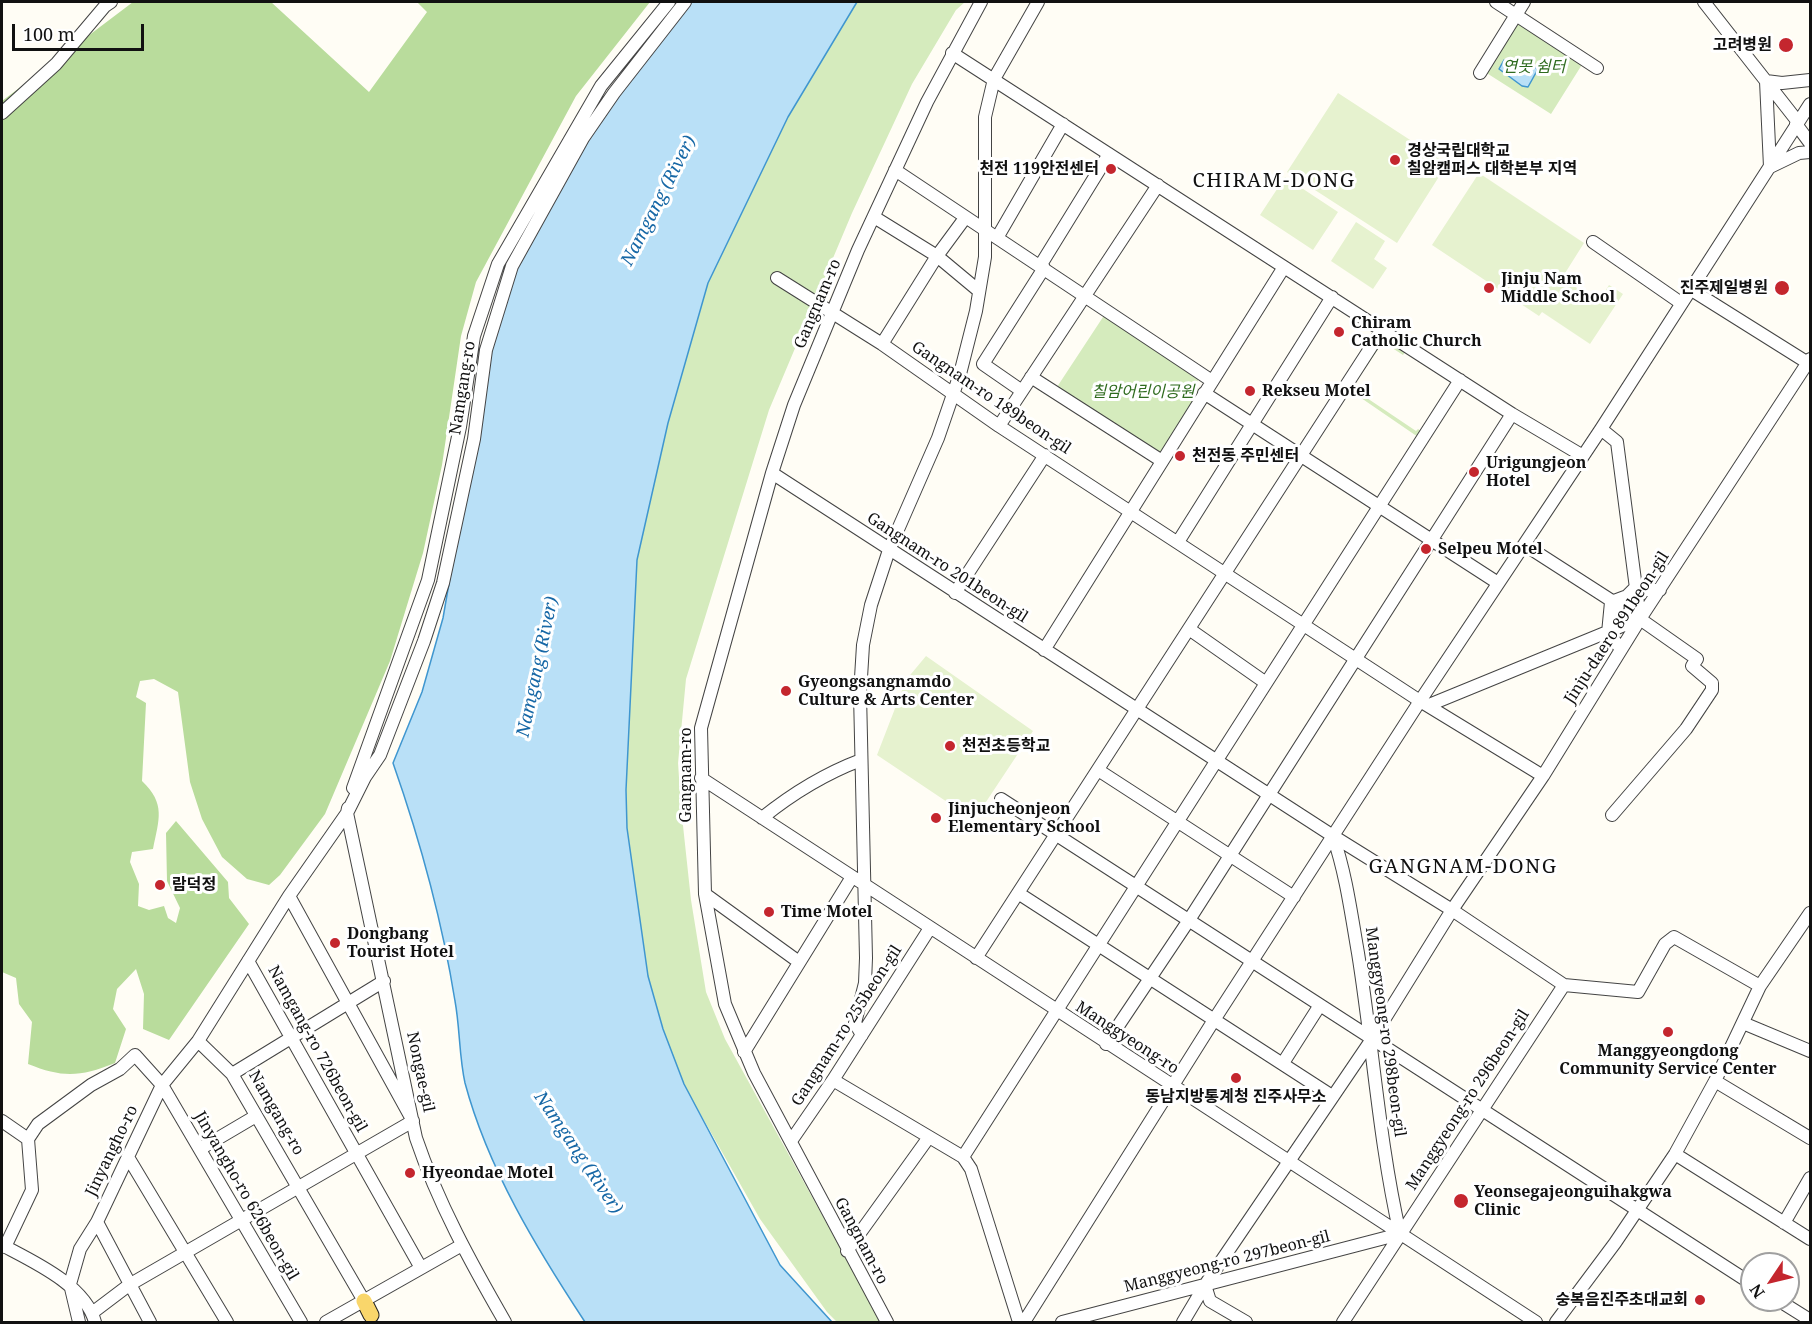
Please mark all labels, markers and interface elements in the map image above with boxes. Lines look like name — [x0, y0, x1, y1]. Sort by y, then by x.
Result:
scale bar — [15, 12, 147, 50]
text: 100 m — [23, 22, 75, 46]
place label: 고려병원 — [1713, 35, 1772, 55]
marker: 고려병원 — [1777, 36, 1795, 54]
park label: 연못 쉼터 — [1502, 57, 1566, 77]
water label: Namgang (River) — [617, 132, 701, 270]
place label: 경상국립대학교 칠암캠퍼스 대학본부 지역 — [1407, 141, 1577, 179]
marker: 경상국립대학교 칠암캠퍼스 대학본부 지역 — [1388, 153, 1402, 167]
place label: 천전 119안전센터 — [979, 159, 1099, 179]
marker: 천전 119안전센터 — [1104, 162, 1118, 176]
district label: CHIRAM-DONG — [1192, 169, 1356, 193]
street label: Gangnam-ro — [790, 256, 846, 352]
place label: Jinju Nam Middle School — [1501, 269, 1615, 307]
place label: 진주제일병원 — [1680, 278, 1768, 298]
marker: 진주제일병원 — [1773, 279, 1791, 297]
marker: Jinju Nam Middle School — [1482, 281, 1496, 295]
place label: Chiram Catholic Church — [1351, 313, 1482, 351]
marker: Chiram Catholic Church — [1332, 325, 1346, 339]
street label: Gangnam-ro 189beon-gil — [908, 337, 1074, 459]
street label: Namgang-ro — [446, 340, 480, 436]
place label: Rekseu Motel — [1262, 381, 1371, 401]
park label: 칠암어린이공원 — [1091, 382, 1195, 402]
marker: Rekseu Motel — [1243, 384, 1257, 398]
place label: 천전동 주민센터 — [1192, 446, 1299, 466]
marker: 천전동 주민센터 — [1173, 449, 1187, 463]
place label: Urigungjeon Hotel — [1486, 453, 1586, 491]
marker: Urigungjeon Hotel — [1467, 465, 1481, 479]
street label: Gangnam-ro 201beon-gil — [863, 509, 1031, 627]
place label: Selpeu Motel — [1438, 539, 1543, 559]
marker: Selpeu Motel — [1419, 542, 1433, 556]
street label: Jinju-daero 891beon-gil — [1561, 548, 1673, 708]
water label: Namgang (River) — [513, 595, 563, 739]
place label: Gyeongsangnamdo Culture & Arts Center — [798, 672, 974, 710]
marker: Gyeongsangnamdo Culture & Arts Center — [779, 684, 793, 698]
street label: Gangnam-ro — [676, 727, 696, 823]
place label: 천전초등학교 — [962, 736, 1050, 756]
marker: 천전초등학교 — [943, 739, 957, 753]
place label: Jinjucheonjeon Elementary School — [948, 799, 1100, 837]
marker: Jinjucheonjeon Elementary School — [929, 811, 943, 825]
district label: GANGNAM-DONG — [1368, 855, 1558, 879]
place label: 람덕정 — [172, 875, 216, 895]
marker: 람덕정 — [153, 878, 167, 892]
place label: Time Motel — [781, 902, 872, 922]
marker: Time Motel — [762, 905, 776, 919]
place label: Dongbang Tourist Hotel — [347, 924, 454, 962]
street label: Manggyeong-ro 298beon-gil — [1361, 926, 1409, 1138]
marker: Dongbang Tourist Hotel — [328, 936, 342, 950]
street label: Gangnam-ro 255beon-gil — [788, 942, 906, 1110]
street label: Namgang-ro 726beon-gil — [263, 962, 371, 1136]
street label: Manggyeong-ro — [1072, 998, 1182, 1078]
street label: Manggyeong-ro 296beon-gil — [1402, 1006, 1534, 1194]
marker: Manggyeongdong Community Service Center — [1661, 1025, 1675, 1039]
street label: Nongae-gil — [402, 1030, 438, 1114]
place label: Manggyeongdong Community Service Center — [1559, 1041, 1777, 1079]
street label: Namgang-ro — [244, 1067, 308, 1159]
marker: 동남지방통계청 진주사무소 — [1229, 1071, 1243, 1085]
place label: 동남지방통계청 진주사무소 — [1146, 1087, 1326, 1107]
water label: Namgang (River) — [529, 1088, 627, 1218]
street label: Jinyangho-ro — [82, 1102, 142, 1200]
street label: Jinyangho-ro 626beon-gil — [190, 1108, 302, 1284]
place label: Hyeondae Motel — [422, 1163, 554, 1183]
marker: Hyeondae Motel — [403, 1166, 417, 1180]
place label: Yeonsegajeonguihakgwa Clinic — [1474, 1182, 1672, 1220]
marker: Yeonsegajeonguihakgwa Clinic — [1452, 1192, 1470, 1210]
street label: Gangnam-ro — [830, 1194, 892, 1288]
street label: Manggyeong-ro 297beon-gil — [1122, 1227, 1332, 1297]
north arrow — [1740, 1252, 1800, 1312]
text: N — [1744, 1280, 1770, 1303]
place label: 숭복음진주초대교회 — [1556, 1290, 1688, 1310]
marker: 숭복음진주초대교회 — [1693, 1293, 1707, 1307]

